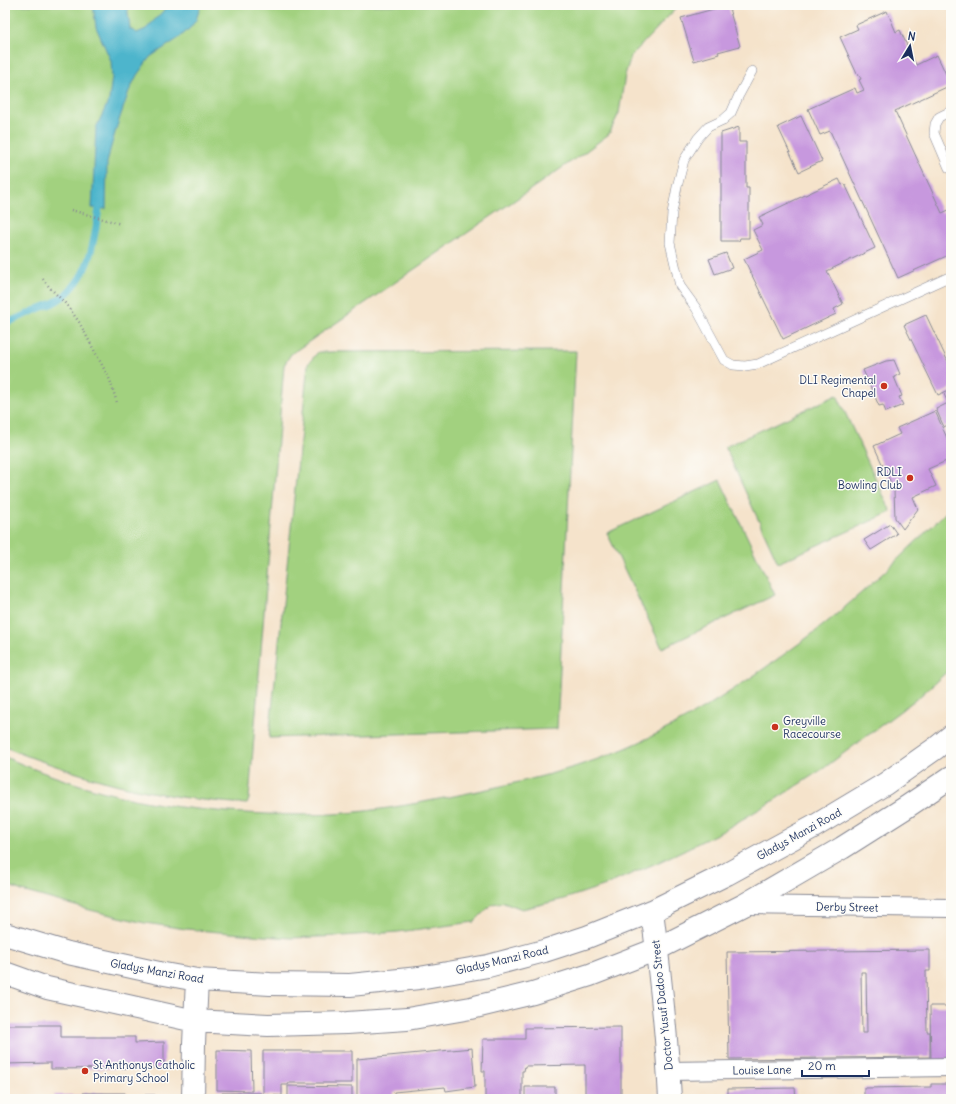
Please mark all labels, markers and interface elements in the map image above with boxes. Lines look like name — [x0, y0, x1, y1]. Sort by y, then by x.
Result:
north arrow — [890, 26, 930, 66]
text: N — [907, 29, 917, 44]
place label: DLI Regimental Chapel — [799, 373, 876, 400]
marker: DLI Regimental Chapel — [879, 381, 889, 391]
place label: RDLI Bowling Club — [838, 465, 902, 492]
marker: RDLI Bowling Club — [905, 473, 915, 483]
place label: Greyville Racecourse — [783, 714, 841, 741]
marker: Greyville Racecourse — [770, 722, 780, 732]
street label: Gladys Manzi Road — [754, 805, 844, 863]
street label: Derby Street — [816, 899, 879, 915]
street label: Doctor Yusuf Dadoo Street — [648, 939, 676, 1071]
street label: Gladys Manzi Road — [454, 942, 550, 977]
street label: Gladys Manzi Road — [109, 956, 205, 986]
scale bar — [802, 1052, 869, 1078]
place label: St Anthonys Catholic Primary School — [93, 1058, 196, 1085]
text: 20 m — [808, 1058, 836, 1073]
street label: Louise Lane — [732, 1062, 792, 1078]
marker: St Anthonys Catholic Primary School — [80, 1066, 90, 1076]

